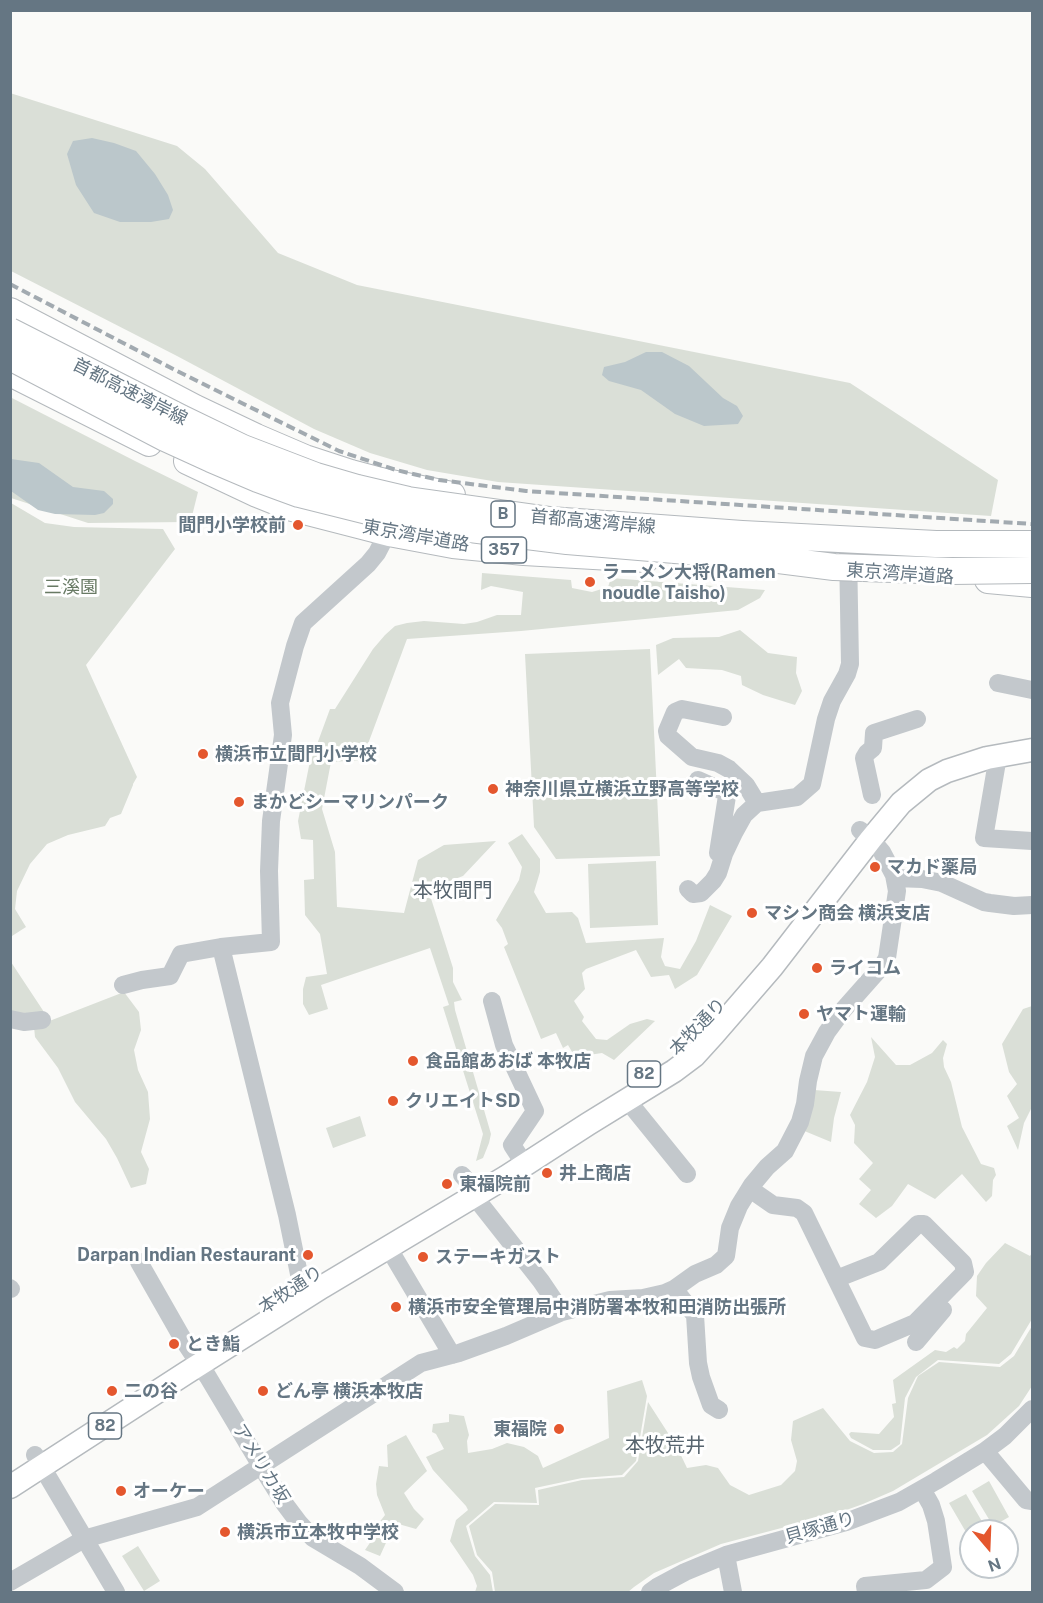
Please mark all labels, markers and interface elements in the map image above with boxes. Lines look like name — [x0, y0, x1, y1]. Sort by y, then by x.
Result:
street label: 首都高速湾岸線 — [69, 354, 191, 430]
road number: B — [491, 501, 515, 527]
street label: 首都高速湾岸線 — [529, 506, 657, 538]
place label: 間門小学校前 — [178, 514, 286, 536]
street label: 東京湾岸道路 — [361, 516, 471, 556]
marker: 間門小学校前 — [291, 518, 305, 532]
road number: 357 — [482, 537, 526, 563]
street label: 東京湾岸道路 — [845, 559, 955, 589]
place label: ラーメン大将(Ramen noudle Taisho) — [602, 561, 776, 604]
marker: ラーメン大将(Ramen noudle Taisho) — [583, 575, 597, 589]
park label: 三溪園 — [44, 576, 98, 598]
place label: 横浜市立間門小学校 — [215, 743, 377, 765]
marker: 横浜市立間門小学校 — [196, 747, 210, 761]
place label: 神奈川県立横浜立野高等学校 — [505, 778, 739, 800]
marker: 神奈川県立横浜立野高等学校 — [486, 782, 500, 796]
place label: まかどシーマリンパーク — [251, 791, 449, 813]
marker: まかどシーマリンパーク — [232, 795, 246, 809]
place label: マカド薬局 — [887, 856, 977, 878]
marker: マカド薬局 — [868, 860, 882, 874]
district label: 本牧間門 — [413, 879, 493, 903]
place label: マシン商会 横浜支店 — [764, 902, 930, 924]
marker: マシン商会 横浜支店 — [745, 906, 759, 920]
place label: ライコム — [829, 957, 901, 979]
marker: ライコム — [810, 961, 824, 975]
street label: 本牧通り — [665, 994, 731, 1060]
place label: ヤマト運輸 — [816, 1003, 906, 1025]
marker: ヤマト運輸 — [797, 1007, 811, 1021]
place label: 食品館あおば 本牧店 — [425, 1050, 591, 1072]
marker: 食品館あおば 本牧店 — [406, 1054, 420, 1068]
road number: 82 — [628, 1061, 660, 1087]
place label: クリエイトSD — [405, 1090, 520, 1112]
marker: クリエイトSD — [386, 1094, 400, 1108]
place label: 井上商店 — [559, 1162, 631, 1184]
marker: 井上商店 — [540, 1166, 554, 1180]
place label: 東福院前 — [459, 1173, 531, 1195]
marker: 東福院前 — [440, 1177, 454, 1191]
place label: Darpan Indian Restaurant — [77, 1244, 296, 1266]
place label: ステーキガスト — [435, 1246, 561, 1268]
marker: Darpan Indian Restaurant — [301, 1248, 315, 1262]
marker: ステーキガスト — [416, 1250, 430, 1264]
street label: 本牧通り — [255, 1261, 327, 1319]
place label: 横浜市安全管理局中消防署本牧和田消防出張所 — [408, 1296, 786, 1318]
marker: 横浜市安全管理局中消防署本牧和田消防出張所 — [389, 1300, 403, 1314]
place label: とき鮨 — [186, 1333, 240, 1355]
marker: とき鮨 — [167, 1337, 181, 1351]
place label: 二の谷 — [124, 1380, 178, 1402]
place label: どん亭 横浜本牧店 — [275, 1380, 423, 1402]
marker: 二の谷 — [105, 1384, 119, 1398]
marker: どん亭 横浜本牧店 — [256, 1384, 270, 1398]
road number: 82 — [88, 1413, 122, 1439]
place label: 東福院 — [493, 1418, 547, 1440]
street label: アメリカ坂 — [228, 1420, 294, 1508]
marker: 東福院 — [552, 1422, 566, 1436]
district label: 本牧荒井 — [625, 1434, 705, 1458]
place label: オーケー — [133, 1480, 205, 1502]
marker: オーケー — [114, 1484, 128, 1498]
street label: 貝塚通り — [782, 1508, 858, 1548]
north arrow — [959, 1519, 1019, 1579]
place label: 横浜市立本牧中学校 — [237, 1521, 399, 1543]
marker: 横浜市立本牧中学校 — [218, 1525, 232, 1539]
text: N — [985, 1554, 1003, 1576]

